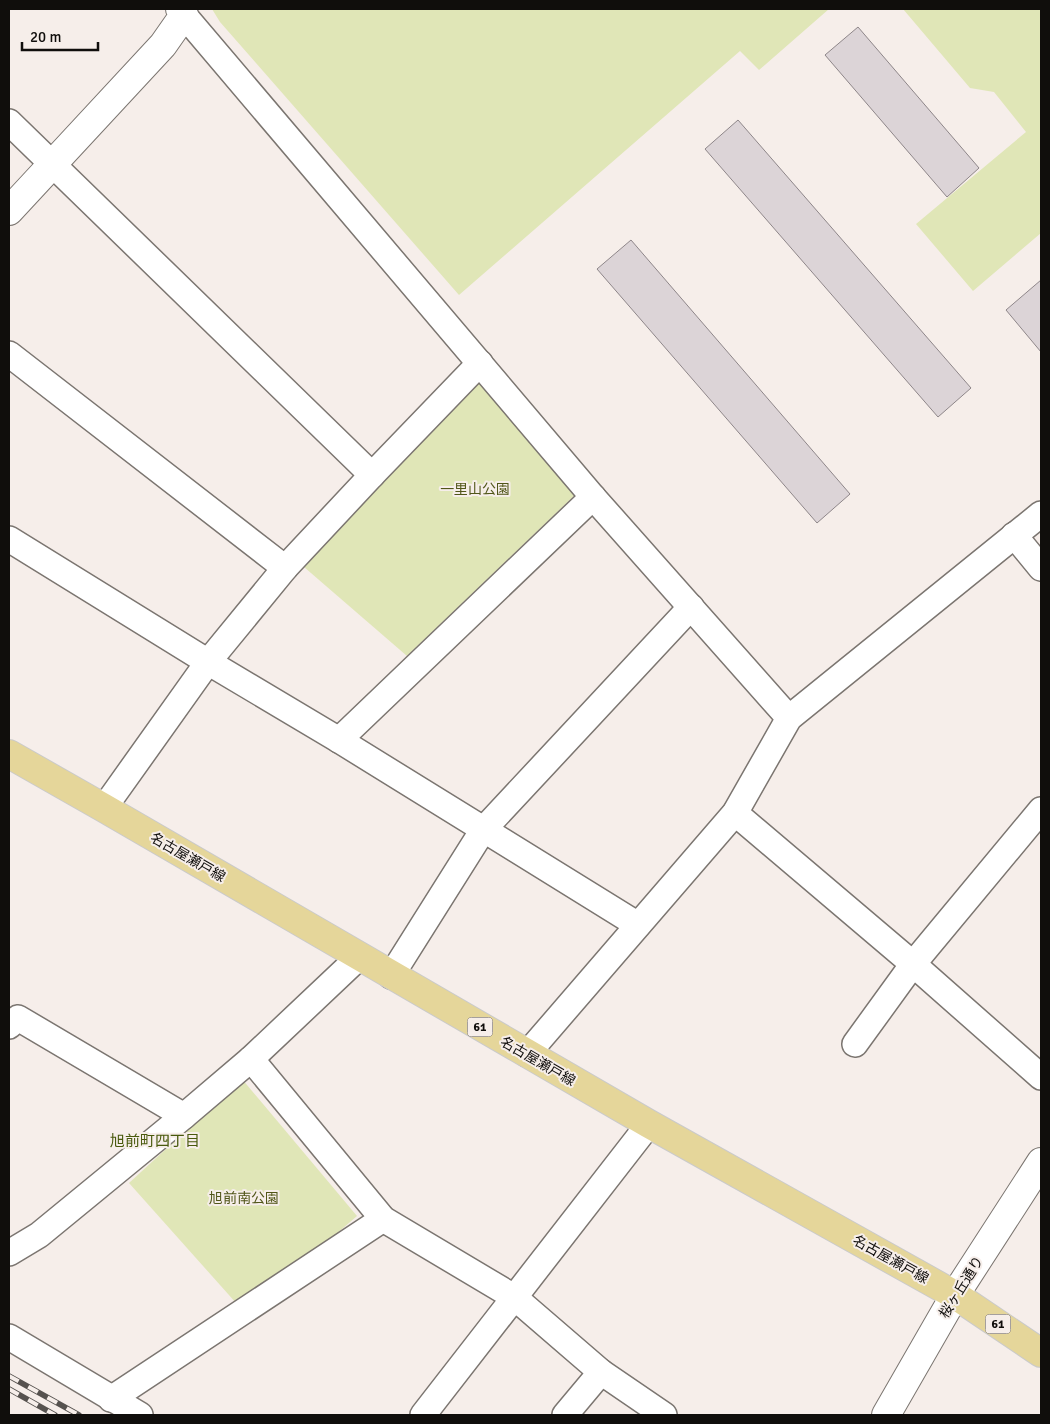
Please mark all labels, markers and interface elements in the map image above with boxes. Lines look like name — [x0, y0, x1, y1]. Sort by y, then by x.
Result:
scale bar — [22, 20, 99, 52]
text: 20 m — [30, 28, 61, 46]
park label: 一里山公園 — [440, 481, 510, 498]
street label: 名古屋瀬戸線 — [147, 829, 228, 886]
road number: 61 — [468, 1018, 492, 1036]
street label: 名古屋瀬戸線 — [497, 1033, 578, 1090]
district label: 旭前町四丁目 — [110, 1132, 200, 1150]
park label: 旭前南公園 — [209, 1190, 279, 1207]
street label: 名古屋瀬戸線 — [850, 1232, 932, 1287]
street label: 桜ヶ丘通り — [936, 1253, 987, 1321]
road number: 61 — [986, 1315, 1010, 1334]

